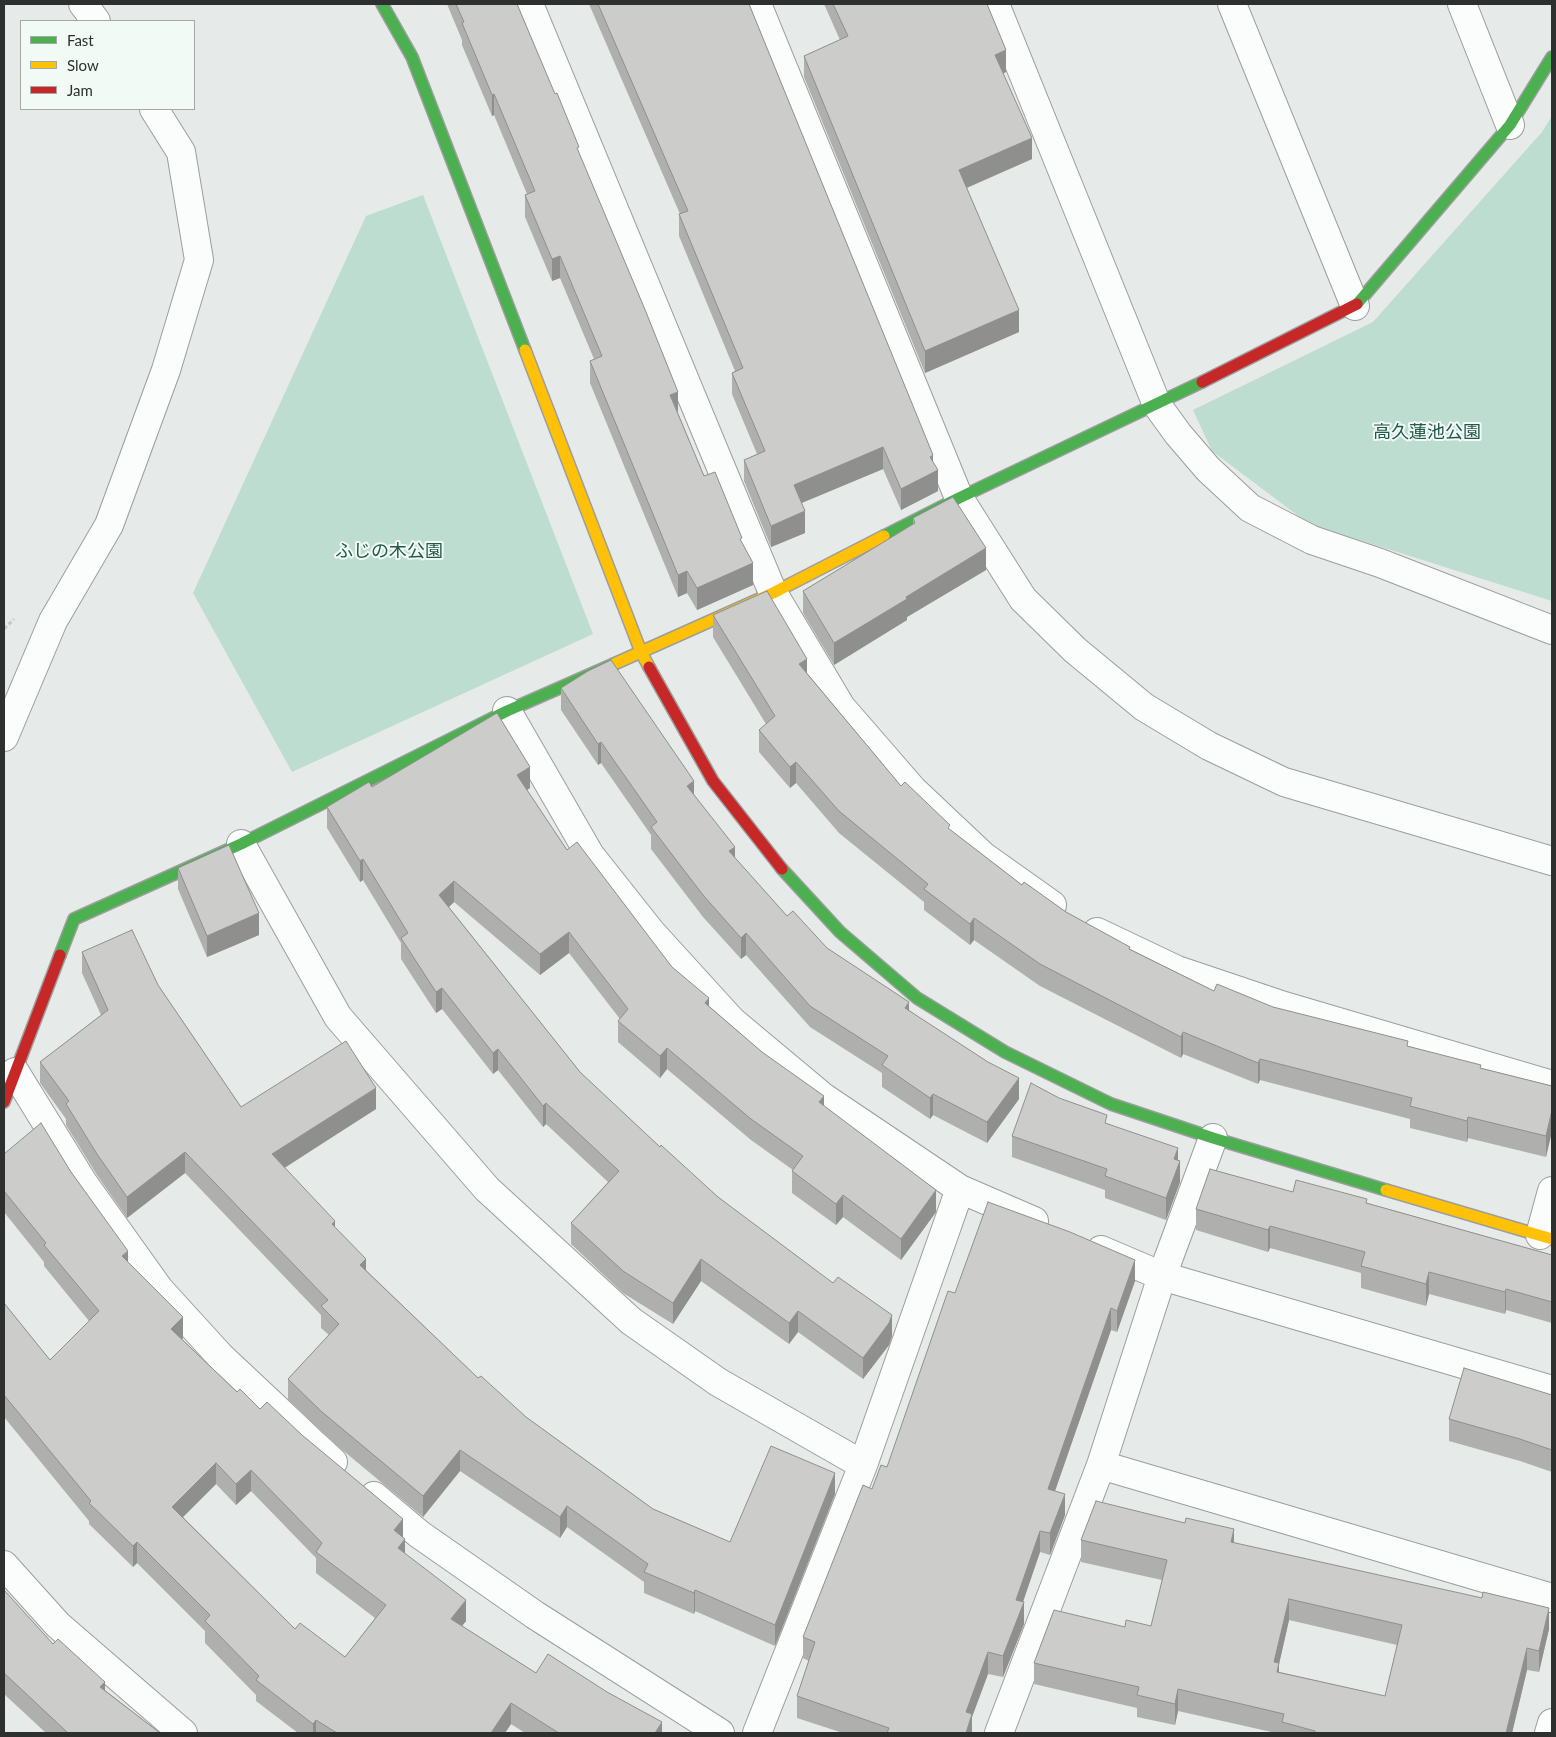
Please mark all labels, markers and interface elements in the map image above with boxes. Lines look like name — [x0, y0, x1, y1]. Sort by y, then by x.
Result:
legend — [20, 20, 195, 110]
text: Fast — [67, 31, 94, 49]
text: Slow — [67, 56, 99, 74]
text: Jam — [67, 81, 93, 99]
park label: 高久蓮池公園 — [1373, 421, 1481, 443]
park label: ふじの木公園 — [335, 540, 443, 562]

